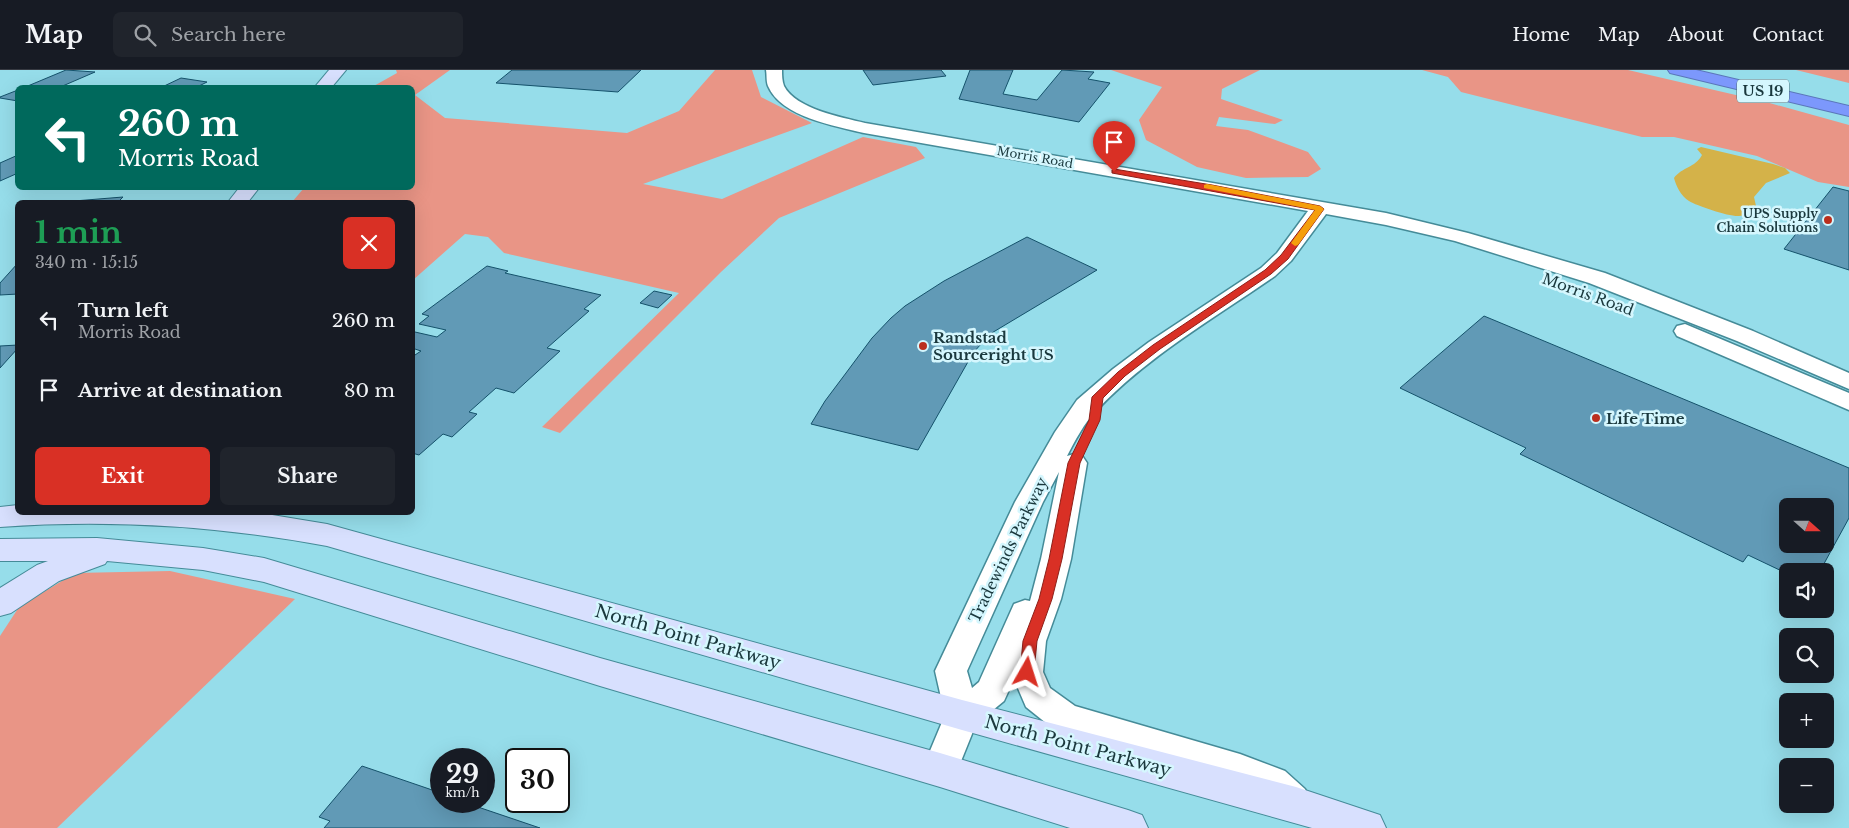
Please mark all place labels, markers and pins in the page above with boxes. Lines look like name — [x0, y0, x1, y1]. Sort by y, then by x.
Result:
pin — [1093, 121, 1135, 172]
place label: UPS Supply Chain Solutions — [1717, 206, 1818, 235]
marker: UPS Supply Chain Solutions — [1822, 214, 1834, 226]
place label: Randstad Sourceright US — [933, 328, 1054, 364]
marker: Randstad Sourceright US — [917, 340, 929, 352]
place label: Life Time — [1606, 409, 1685, 428]
marker: Life Time — [1590, 412, 1602, 424]

